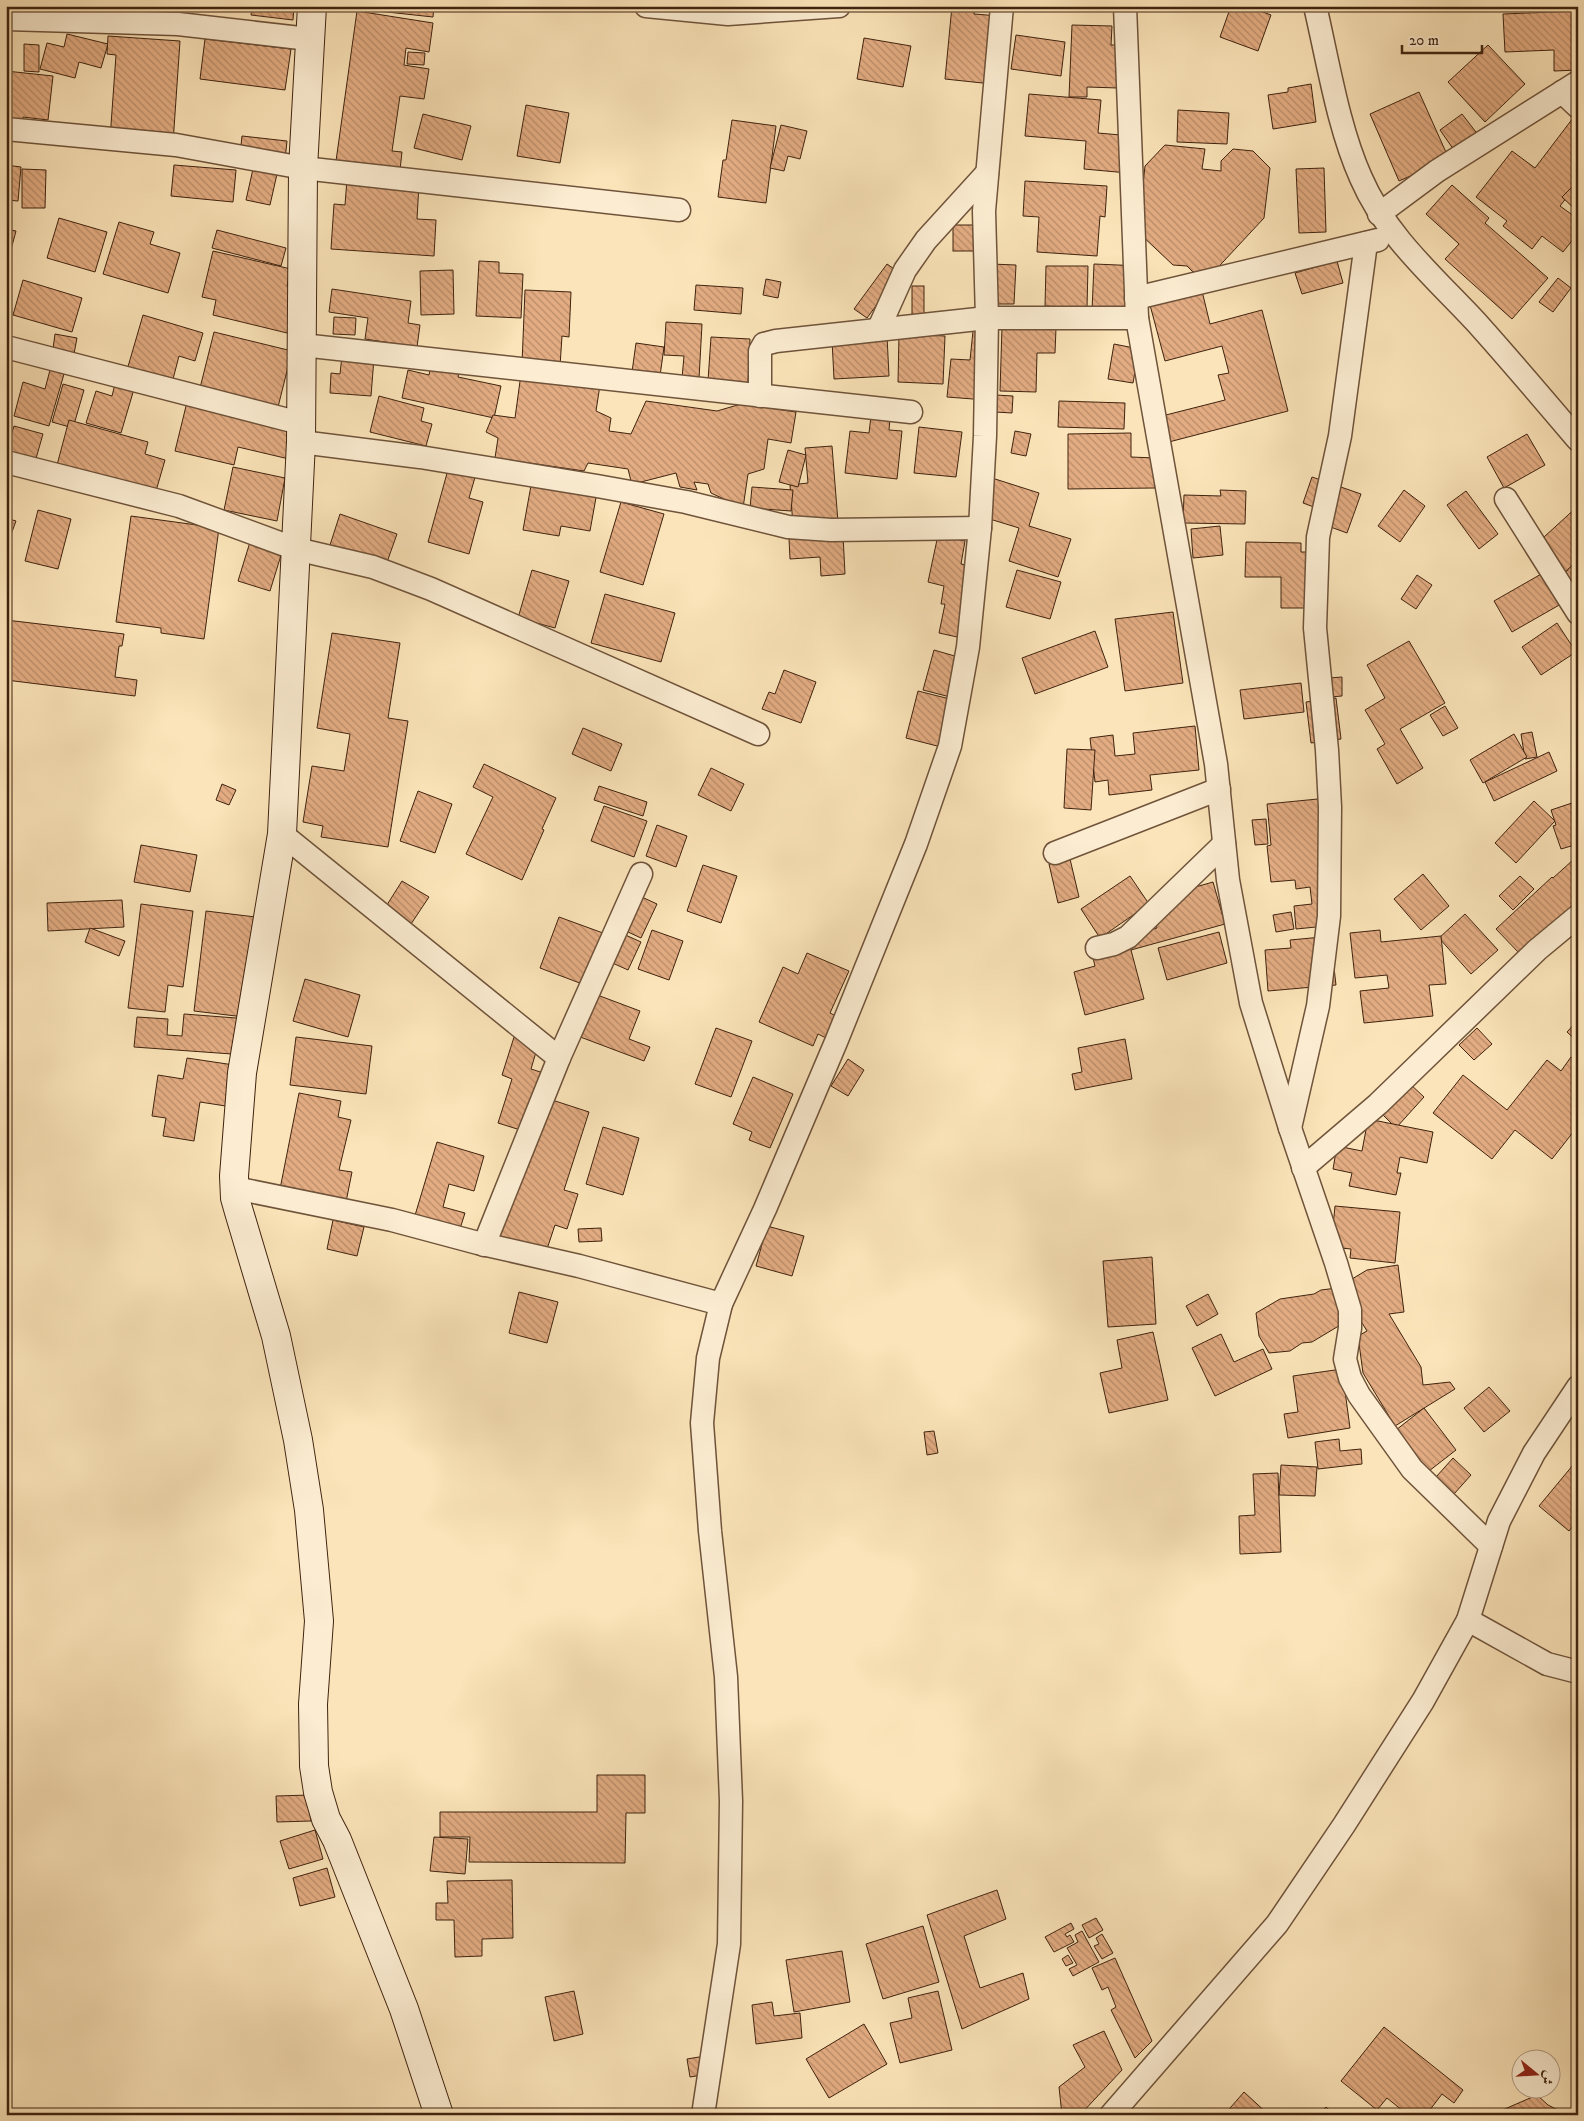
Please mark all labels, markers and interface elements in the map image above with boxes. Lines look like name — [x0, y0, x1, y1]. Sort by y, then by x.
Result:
scale bar — [1402, 22, 1482, 54]
text: 20 m — [1409, 31, 1439, 50]
north arrow — [1512, 2048, 1562, 2098]
text: ش — [1537, 2068, 1558, 2087]

